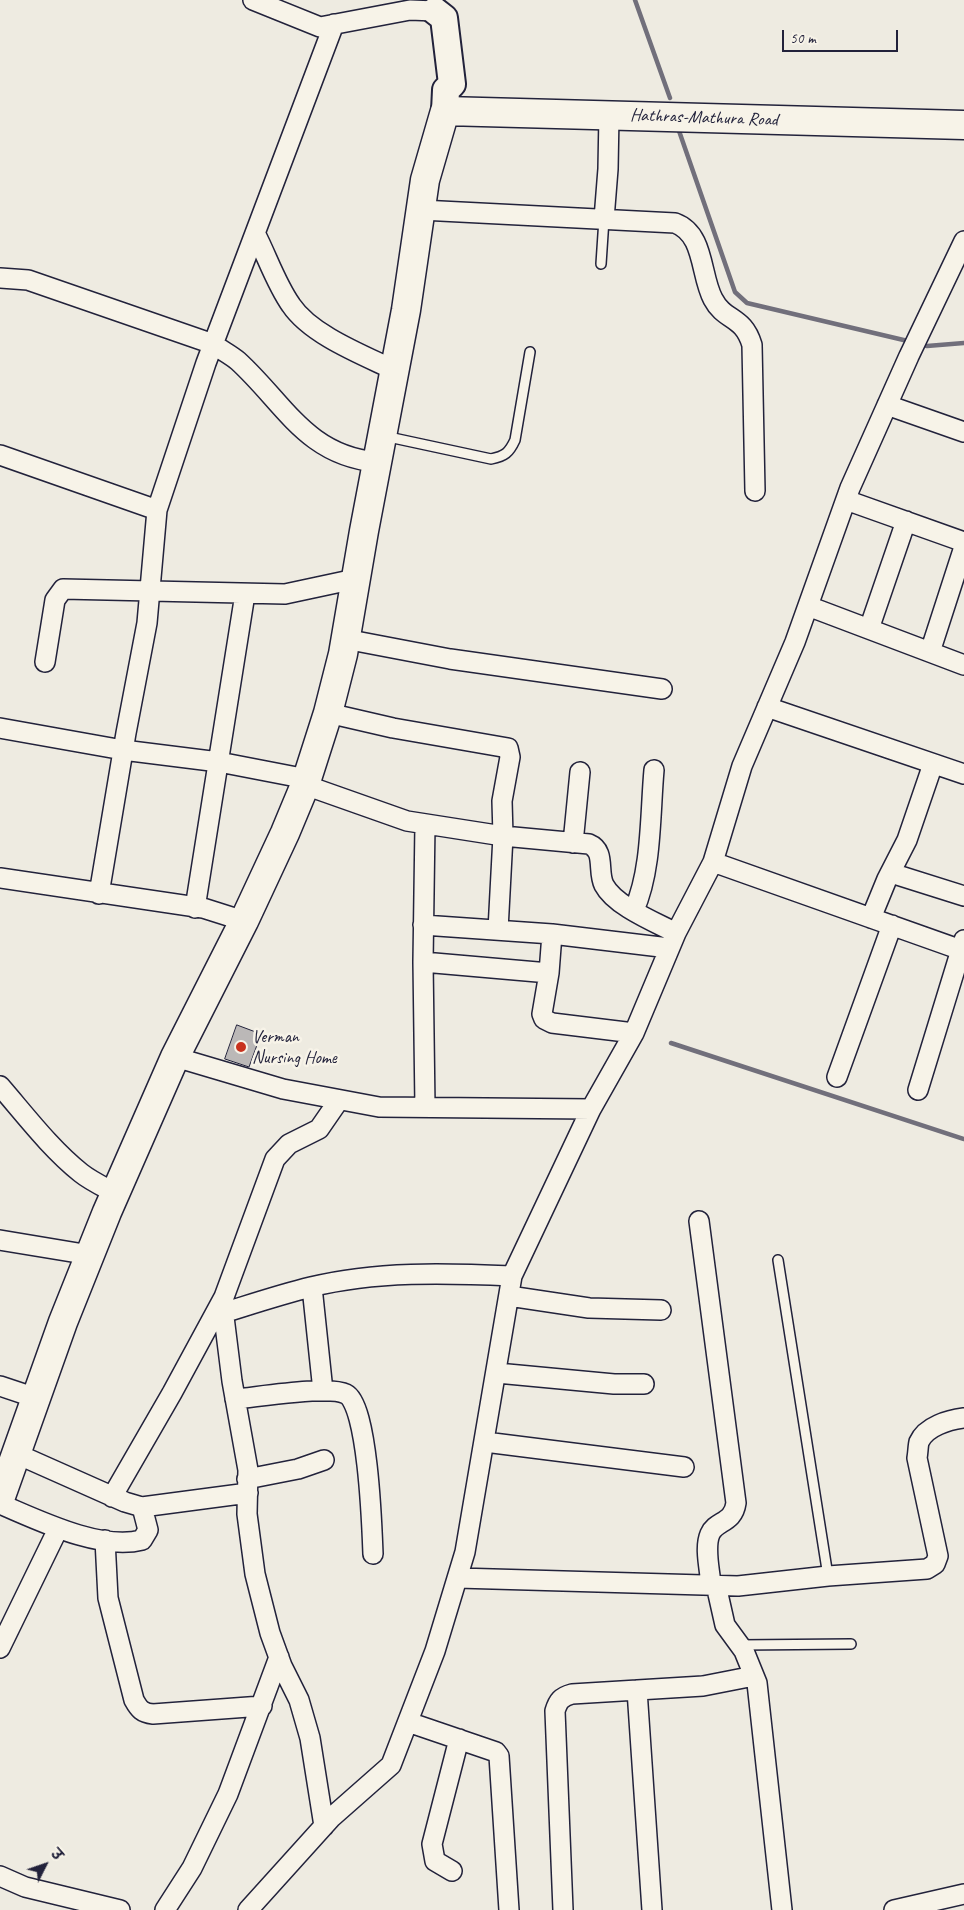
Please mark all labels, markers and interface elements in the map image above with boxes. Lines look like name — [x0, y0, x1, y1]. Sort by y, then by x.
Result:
scale bar — [784, 20, 900, 52]
text: 50 m — [790, 29, 816, 48]
street label: Hathras-Mathura Road — [630, 105, 778, 131]
place label: Verman Nursing Home — [252, 1026, 337, 1068]
marker: Verman Nursing Home — [234, 1040, 248, 1054]
north arrow — [20, 1840, 70, 1890]
text: उ — [47, 1846, 66, 1864]

